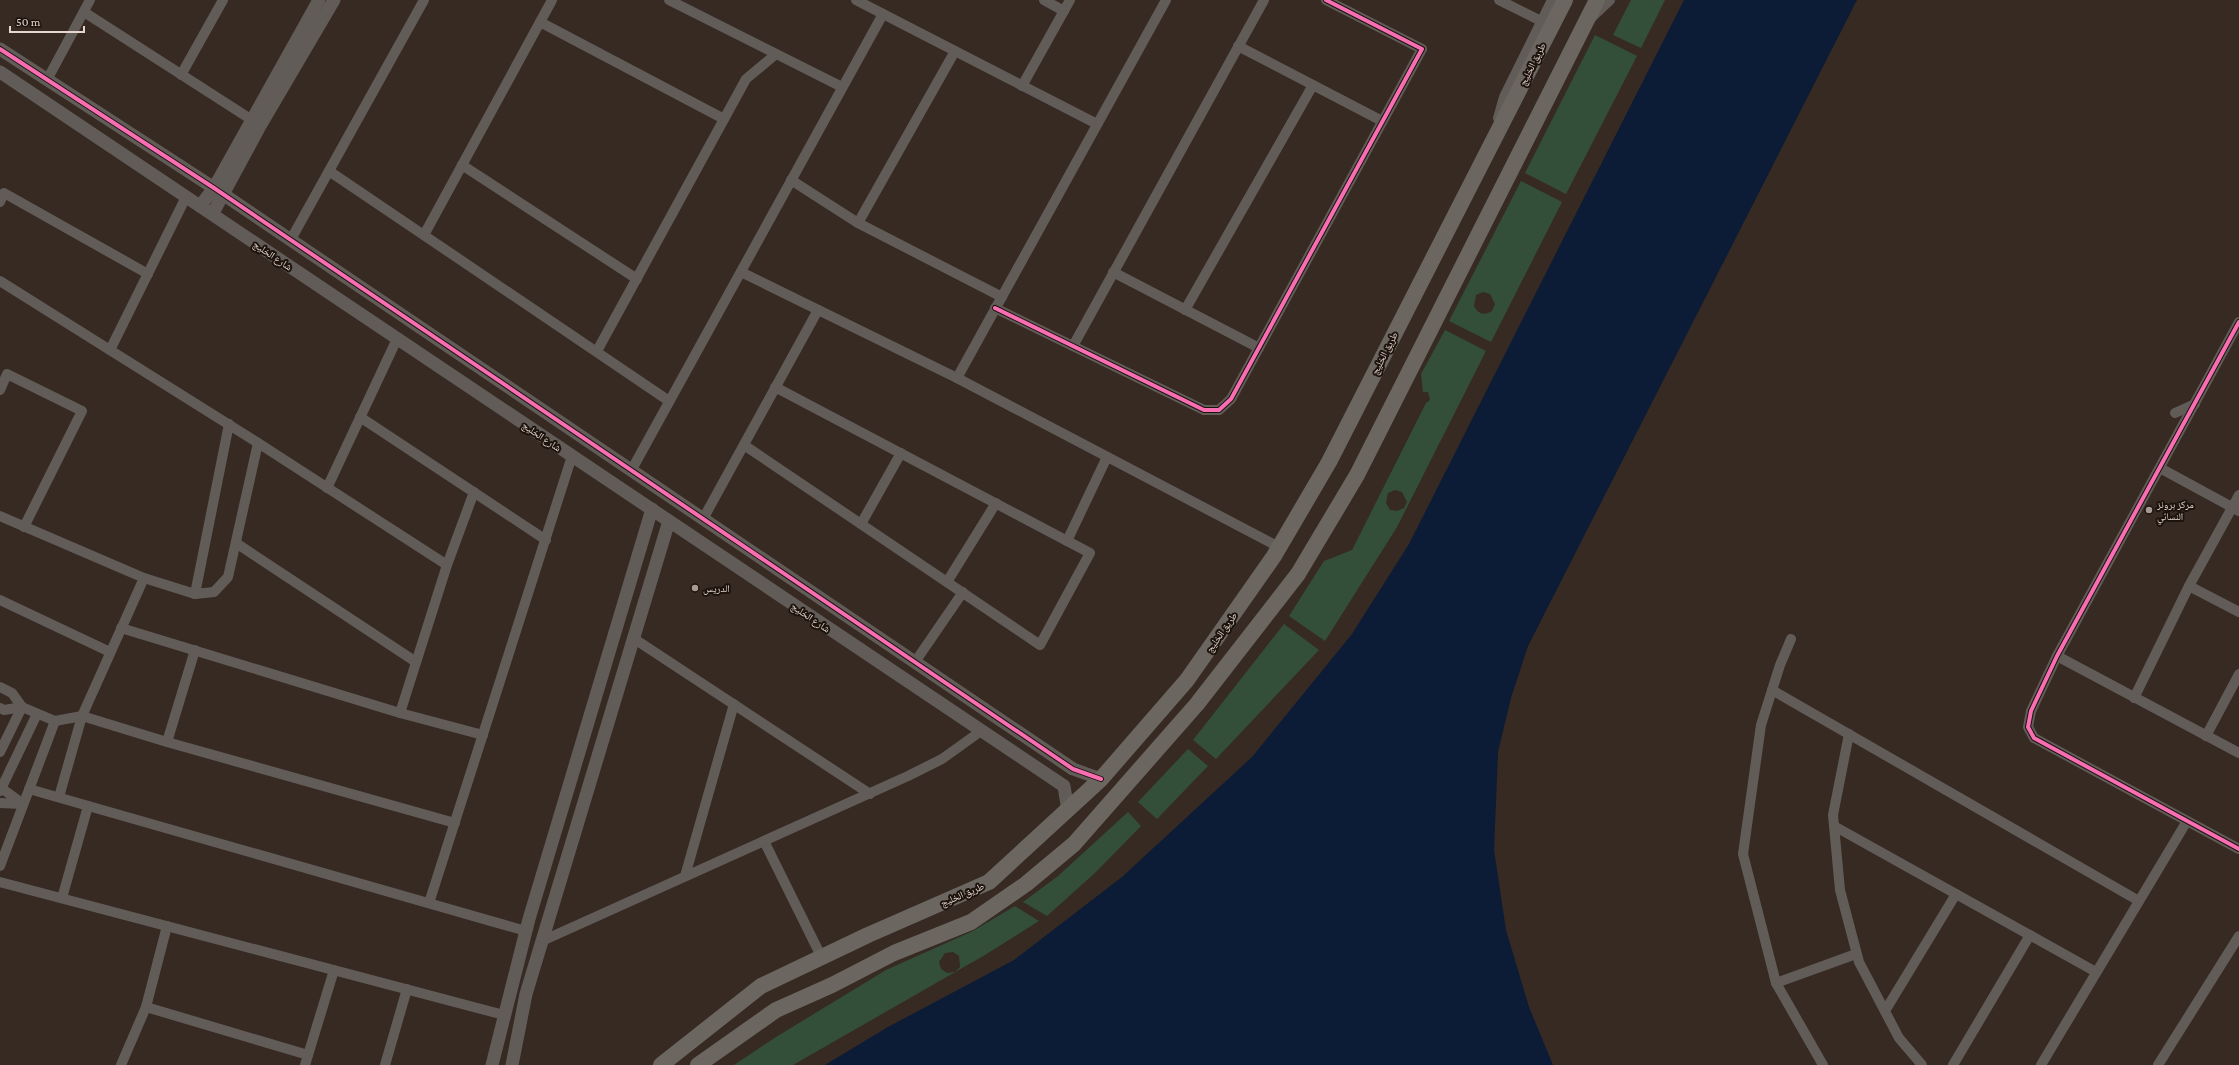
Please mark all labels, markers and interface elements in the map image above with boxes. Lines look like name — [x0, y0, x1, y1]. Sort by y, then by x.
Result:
scale bar — [10, 8, 84, 34]
text: 50 m — [16, 15, 41, 29]
street label: طريق الخليج — [1517, 41, 1549, 88]
street label: شارع الخليج — [251, 238, 295, 274]
street label: طريق الخليج — [1369, 330, 1401, 377]
street label: شارع الخليج — [520, 419, 564, 455]
place label: مركز برونز النسائي — [2156, 499, 2194, 525]
marker: مركز برونز النسائي — [2144, 505, 2154, 515]
marker: الدريس — [690, 583, 700, 593]
place label: الدريس — [703, 583, 730, 595]
street label: شارع الخليج — [789, 600, 833, 636]
street label: طريق الخليج — [1204, 610, 1240, 655]
street label: طريق الخليج — [939, 880, 986, 909]

